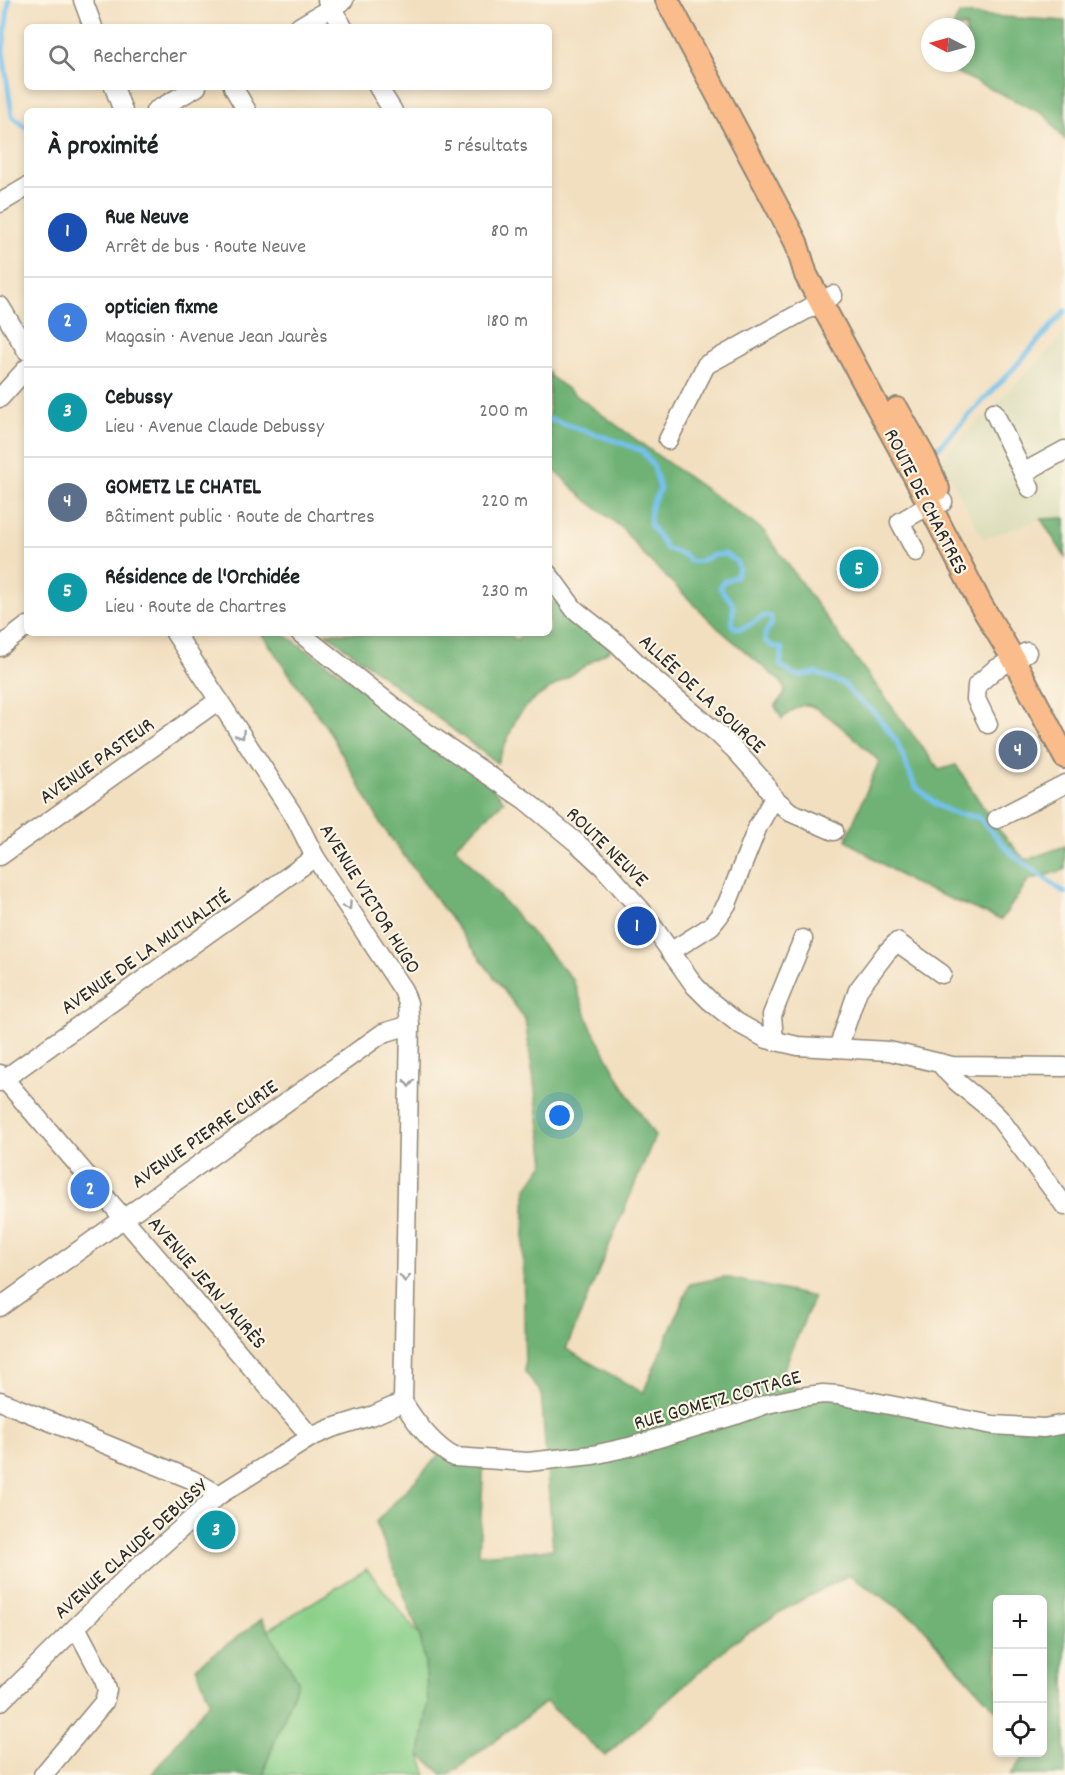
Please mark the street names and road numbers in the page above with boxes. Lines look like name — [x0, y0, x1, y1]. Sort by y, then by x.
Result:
street label: ROUTE DE CHARTRES — [875, 424, 974, 581]
street label: ALLÉE DE LA SOURCE — [631, 628, 772, 762]
street label: AVENUE PASTEUR — [34, 712, 161, 813]
street label: ROUTE NEUVE — [558, 801, 654, 896]
street label: AVENUE VICTOR HUGO — [310, 819, 427, 980]
street label: AVENUE DE LA MUTUALITÉ — [56, 883, 238, 1024]
street label: AVENUE PIERRE CURIE — [126, 1073, 286, 1197]
street label: AVENUE JEAN JAURÈS — [139, 1211, 272, 1357]
street label: RUE GOMETZ COTTAGE — [631, 1364, 805, 1440]
street label: AVENUE CLAUDE DEBUSSY — [48, 1472, 217, 1628]

